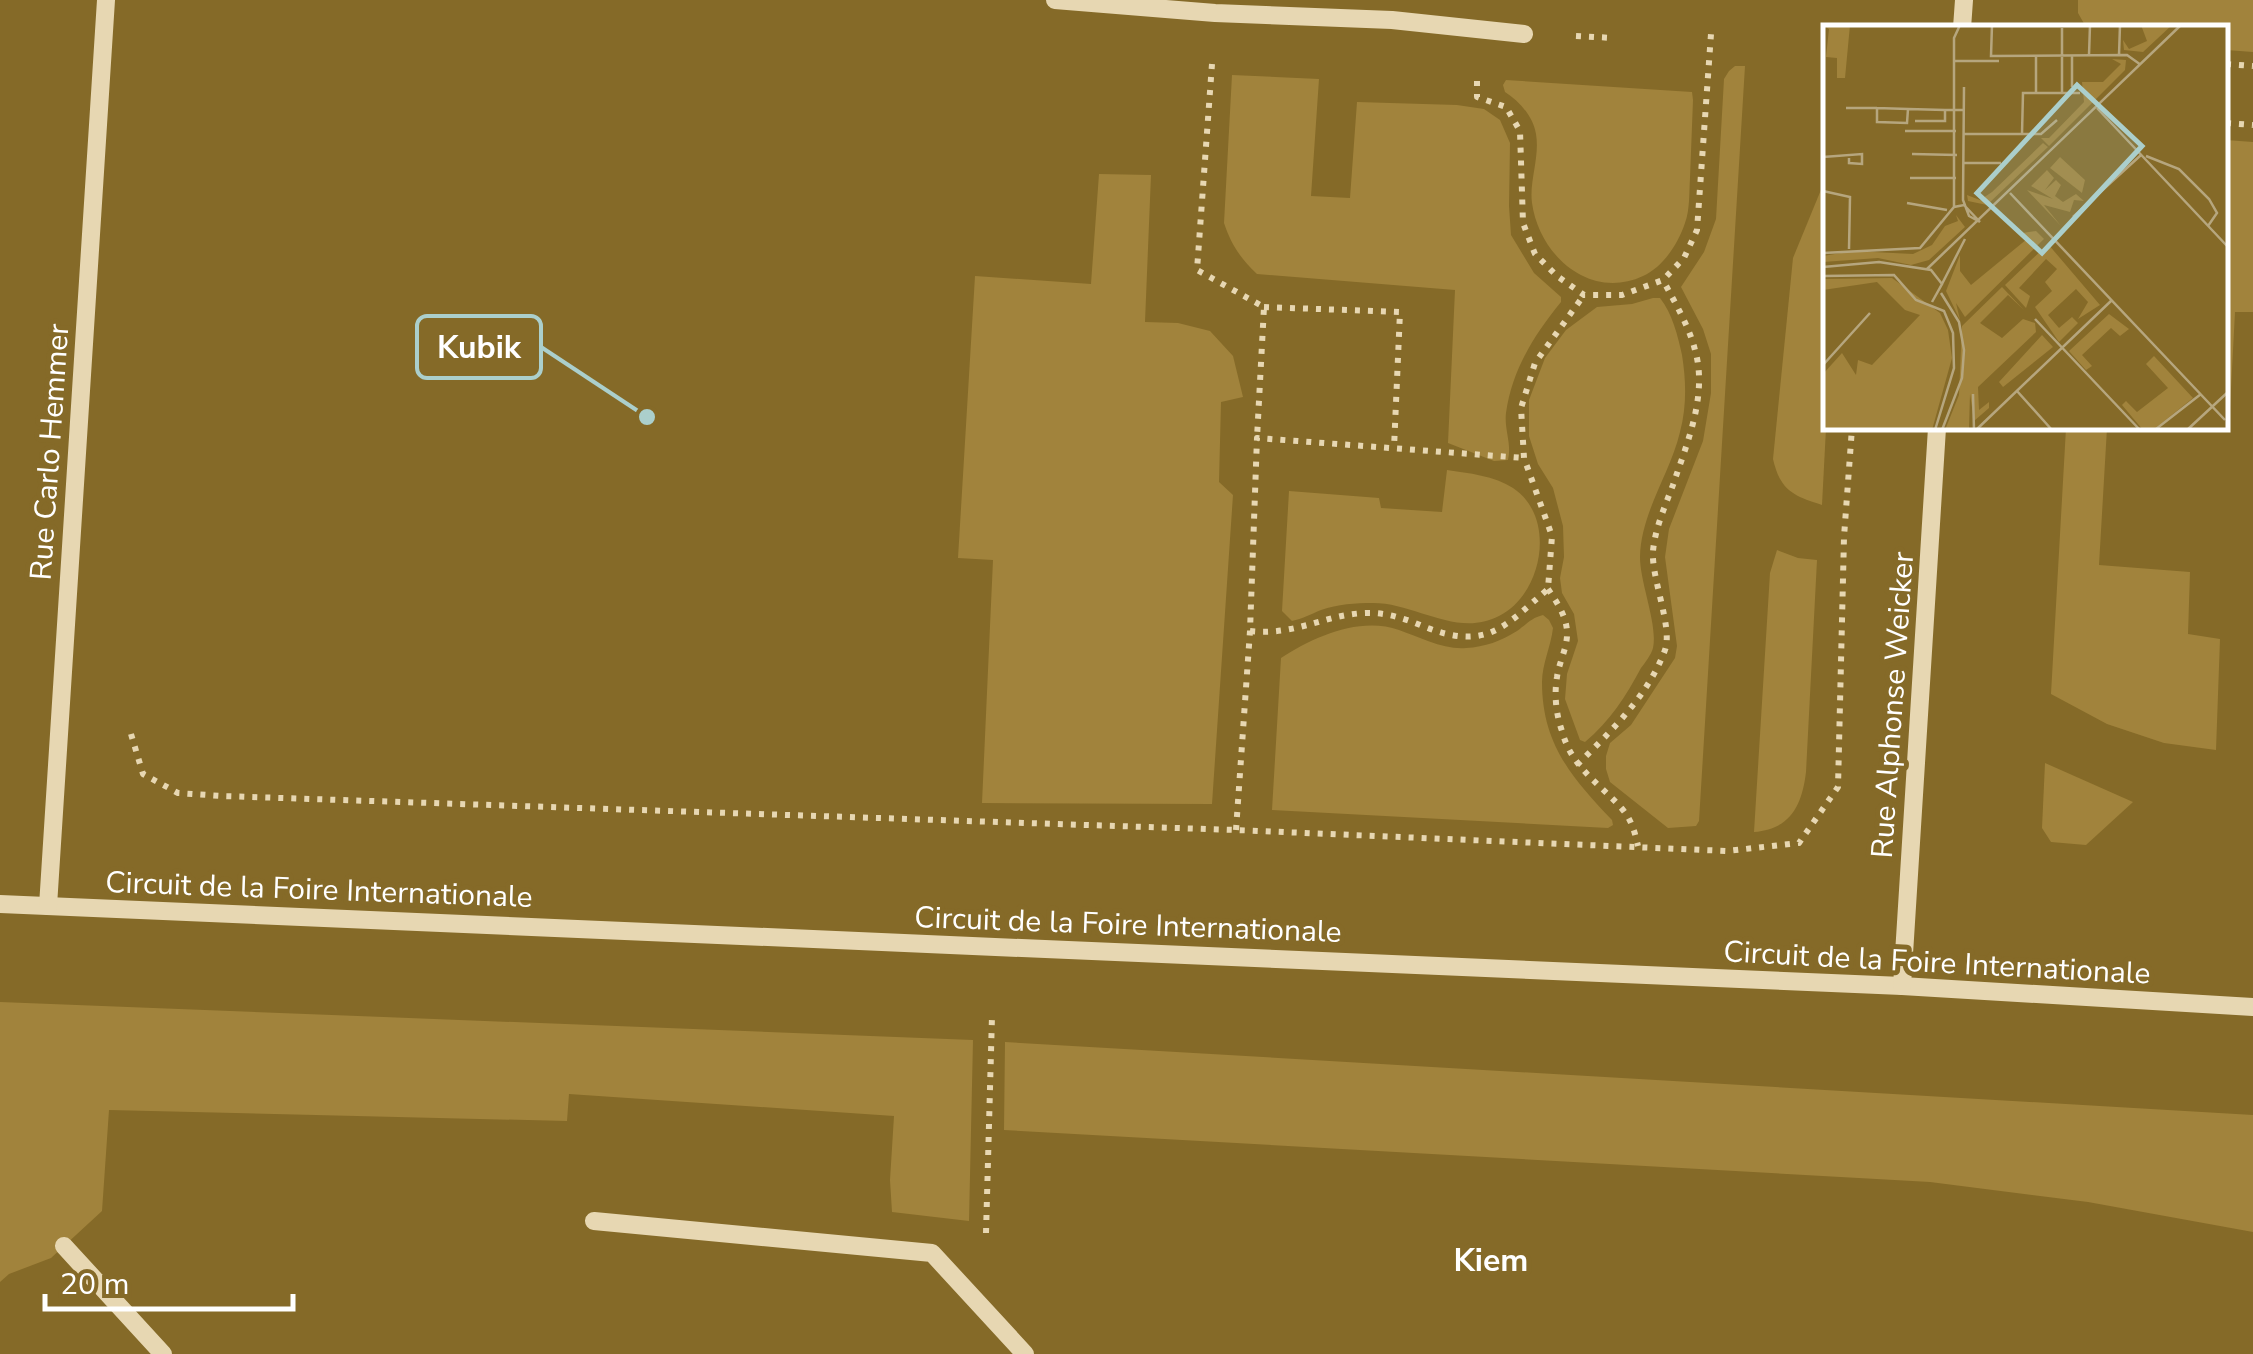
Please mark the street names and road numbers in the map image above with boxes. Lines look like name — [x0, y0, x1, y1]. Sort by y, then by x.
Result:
street label: Rue Carlo Hemmer — [21, 322, 79, 582]
street label: Rue Alphonse Weicker — [1862, 550, 1924, 860]
street label: Circuit de la Foire Internationale — [105, 862, 533, 918]
street label: Circuit de la Foire Internationale — [914, 897, 1342, 953]
street label: Circuit de la Foire Internationale — [1722, 931, 2152, 995]

